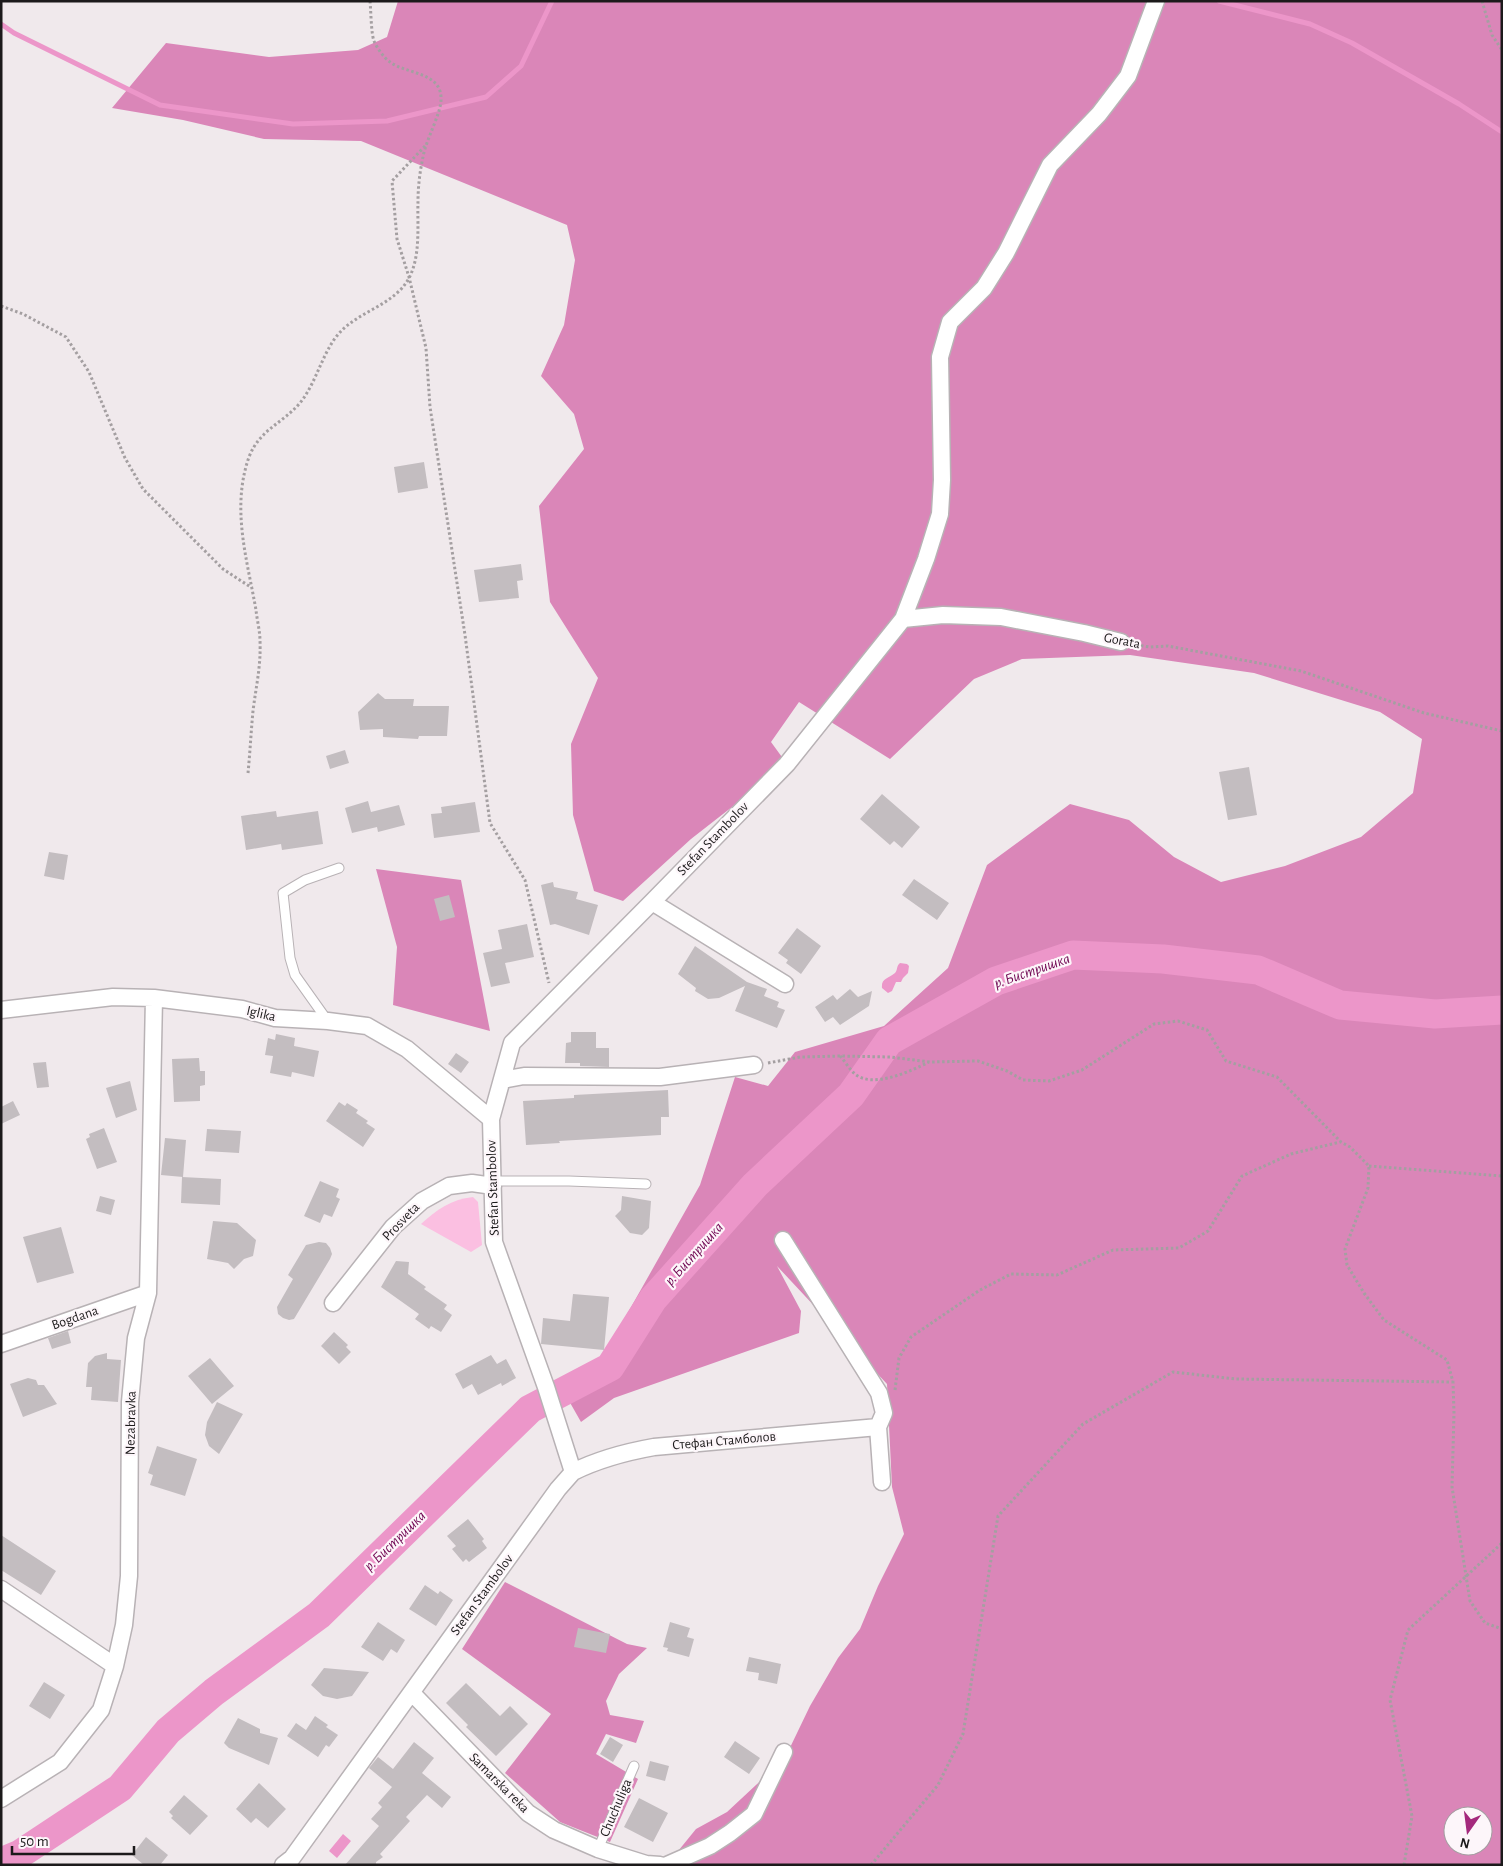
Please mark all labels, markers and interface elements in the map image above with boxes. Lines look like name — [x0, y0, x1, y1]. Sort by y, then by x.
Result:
street label: Gorata — [1103, 631, 1142, 651]
street label: Stefan Stambolov — [675, 800, 751, 878]
water label: р. Бистришка — [992, 951, 1072, 991]
street label: Iglika — [245, 1004, 278, 1024]
street label: Stefan Stambolov — [484, 1140, 502, 1236]
street label: Prosveta — [380, 1200, 423, 1244]
water label: р. Бистришка — [662, 1220, 726, 1288]
street label: Bogdana — [50, 1303, 101, 1332]
street label: Nezabravka — [123, 1390, 139, 1455]
street label: Стефан Стамболов — [672, 1429, 776, 1453]
water label: р. Бистришка — [361, 1508, 429, 1574]
street label: Stefan Stambolov — [448, 1552, 516, 1638]
street label: Samarska reka — [466, 1750, 532, 1816]
street label: Chuchuliga — [598, 1776, 635, 1839]
north arrow — [1443, 1806, 1493, 1856]
scale bar — [12, 1824, 135, 1856]
text: 50 m — [20, 1834, 49, 1849]
text: N — [1459, 1835, 1472, 1851]

